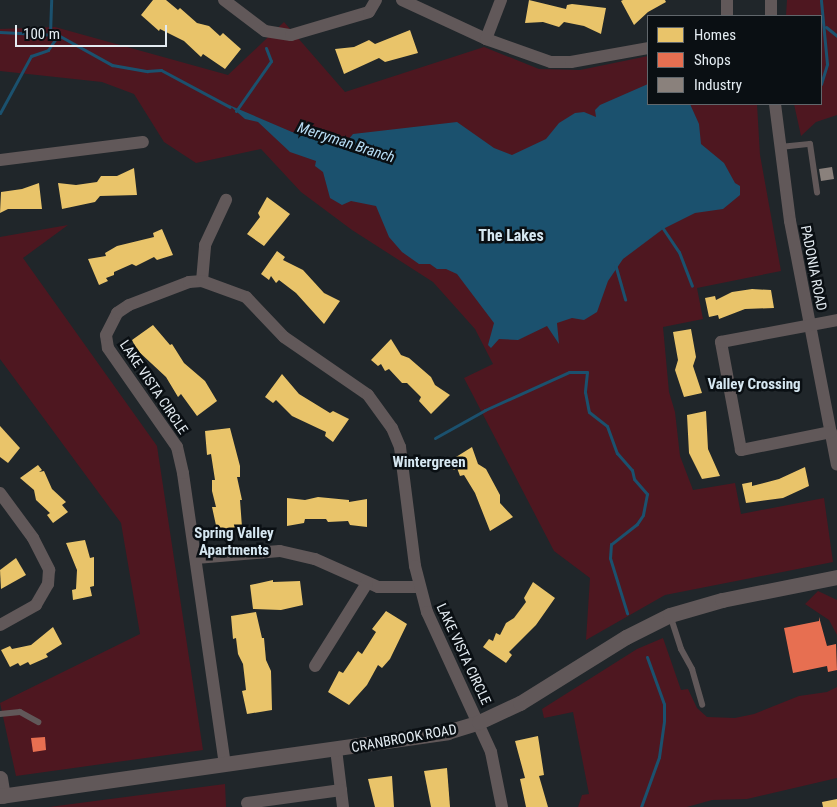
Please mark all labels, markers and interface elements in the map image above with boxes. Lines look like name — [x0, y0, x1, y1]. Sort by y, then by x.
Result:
scale bar — [18, 15, 170, 47]
legend — [647, 15, 822, 105]
text: 100 m — [23, 25, 60, 43]
text: Homes — [694, 26, 736, 44]
text: Shops — [694, 51, 731, 69]
text: Industry — [694, 76, 742, 94]
water label: Merryman Branch — [295, 119, 397, 167]
street label: PADONIA ROAD — [797, 224, 831, 312]
district label: The Lakes — [478, 226, 544, 246]
street label: LAKE VISTA CIRCLE — [116, 337, 192, 437]
district label: Valley Crossing — [707, 376, 801, 394]
district label: Wintergreen — [392, 454, 466, 472]
district label: Spring Valley Apartments — [194, 524, 274, 559]
street label: LAKE VISTA CIRCLE — [433, 601, 495, 707]
street label: CRANBROOK ROAD — [350, 720, 458, 756]

